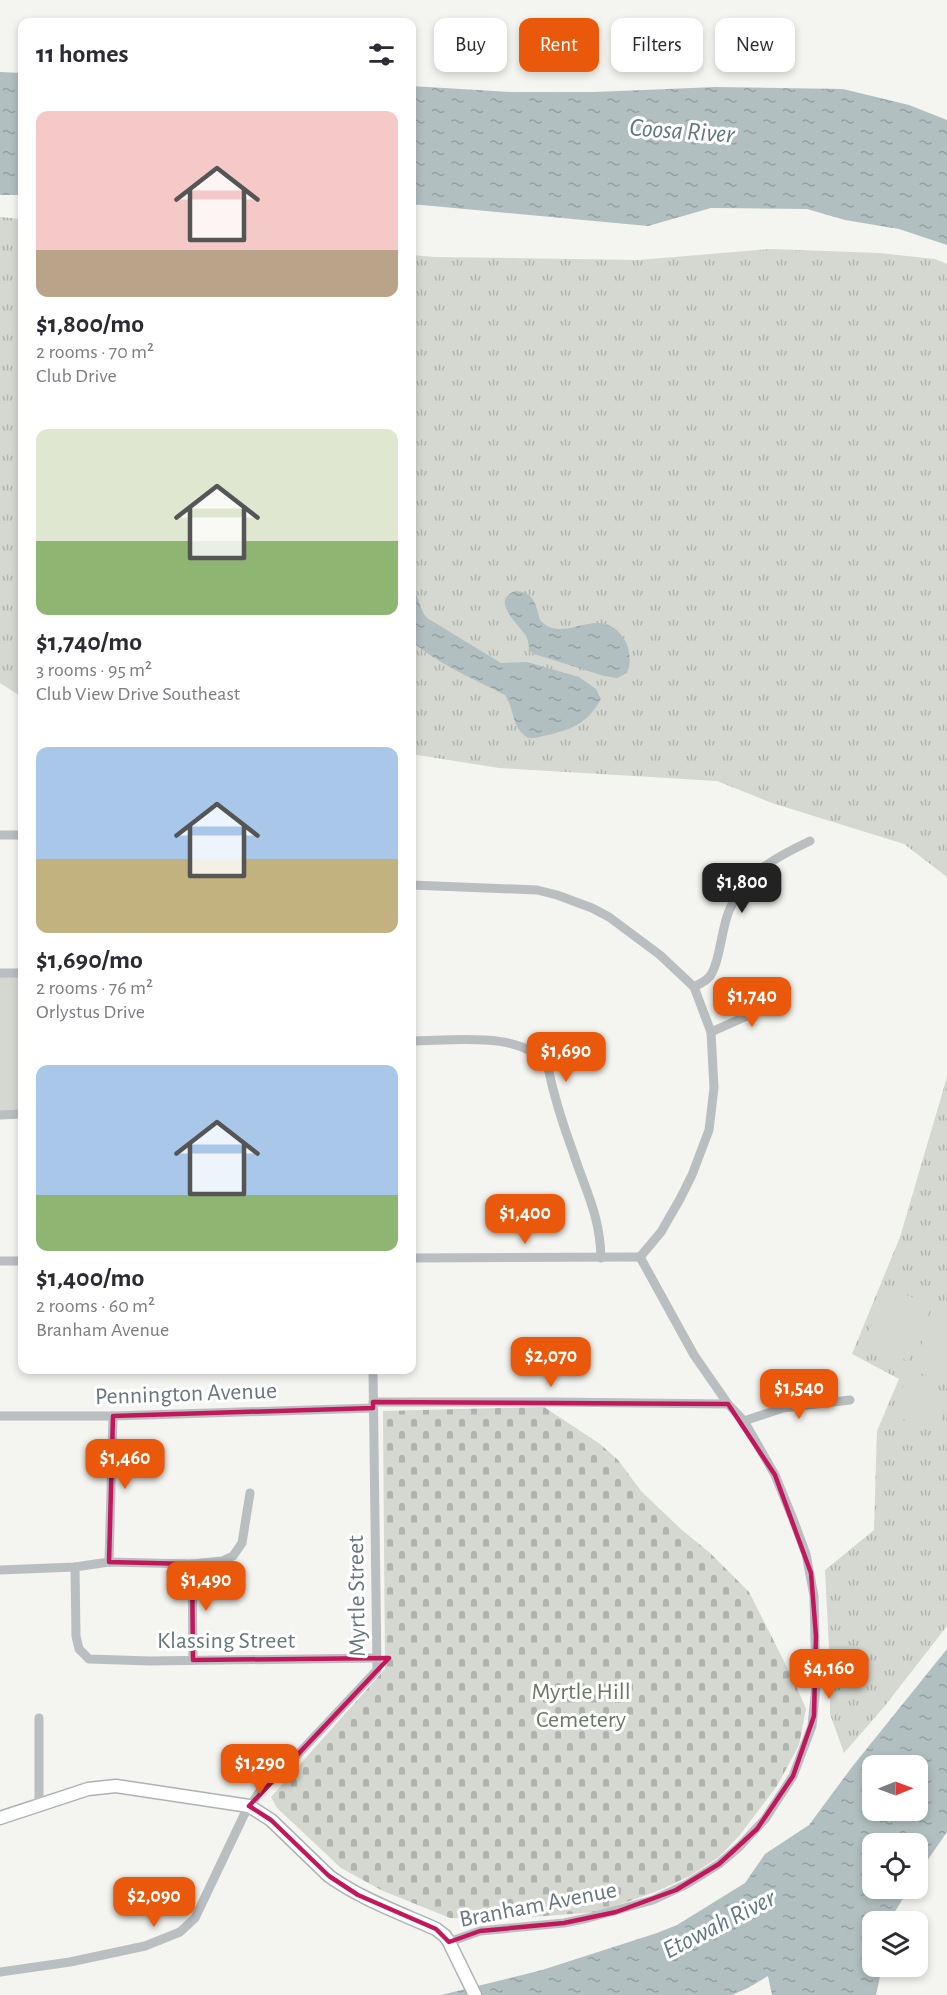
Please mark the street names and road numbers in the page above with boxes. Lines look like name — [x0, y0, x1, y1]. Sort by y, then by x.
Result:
street label: Pennington Avenue — [95, 1379, 277, 1409]
street label: Myrtle Street — [344, 1535, 370, 1657]
street label: Klassing Street — [157, 1629, 295, 1653]
street label: Branham Avenue — [457, 1878, 619, 1932]

